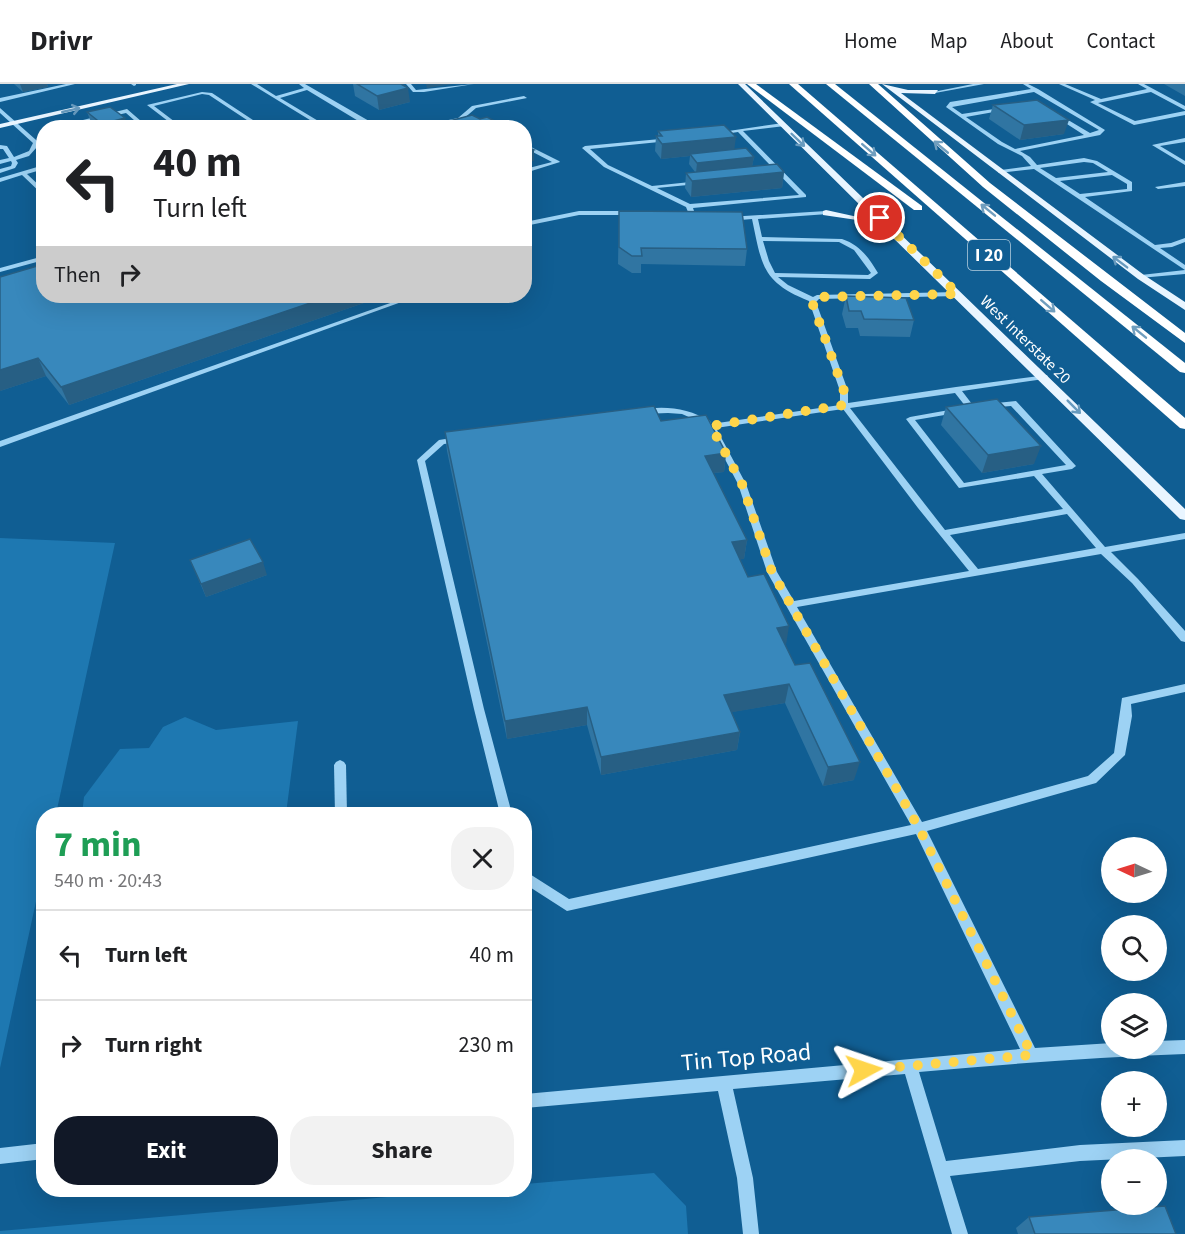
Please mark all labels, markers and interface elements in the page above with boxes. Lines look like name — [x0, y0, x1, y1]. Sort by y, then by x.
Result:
text: Drivr — [30, 21, 92, 61]
text: Home — [844, 26, 897, 56]
text: Map — [930, 26, 968, 56]
text: About — [1001, 26, 1053, 56]
text: Contact — [1086, 26, 1155, 56]
one-way arrow — [61, 104, 80, 115]
one-way arrow — [790, 132, 805, 146]
text: 40 m — [153, 133, 242, 193]
one-way arrow — [933, 141, 949, 154]
one-way arrow — [861, 143, 876, 157]
icon: left — [54, 144, 132, 222]
text: Turn left — [153, 189, 247, 228]
pin — [854, 192, 905, 243]
icon: arrive — [863, 201, 896, 234]
one-way arrow — [980, 203, 996, 216]
road number: I 20 — [968, 240, 1010, 270]
one-way arrow — [1112, 255, 1128, 268]
icon: right — [113, 258, 146, 291]
text: Then — [54, 259, 101, 291]
street label: West Interstate 20 — [975, 291, 1076, 389]
one-way arrow — [1039, 298, 1055, 312]
one-way arrow — [1131, 326, 1147, 339]
one-way arrow — [1066, 399, 1081, 414]
text: 7 min — [54, 819, 142, 870]
button: close — [451, 827, 514, 890]
north arrow — [1101, 837, 1167, 903]
map controls — [1101, 837, 1167, 1215]
text: 540 m · 20:43 — [54, 867, 162, 895]
button: search — [1101, 915, 1167, 981]
icon: left — [54, 939, 87, 972]
text: Turn left — [105, 939, 187, 971]
text: 40 m — [469, 939, 514, 971]
button: layers — [1101, 993, 1167, 1059]
icon: right — [54, 1029, 87, 1062]
text: Turn right — [105, 1029, 202, 1061]
text: 230 m — [459, 1029, 514, 1061]
street label: Tin Top Road — [679, 1034, 813, 1081]
position arrow — [832, 1038, 896, 1102]
button: + — [1101, 1071, 1167, 1137]
button: Exit — [54, 1116, 278, 1185]
button: Share — [290, 1116, 514, 1185]
button: − — [1101, 1149, 1167, 1215]

